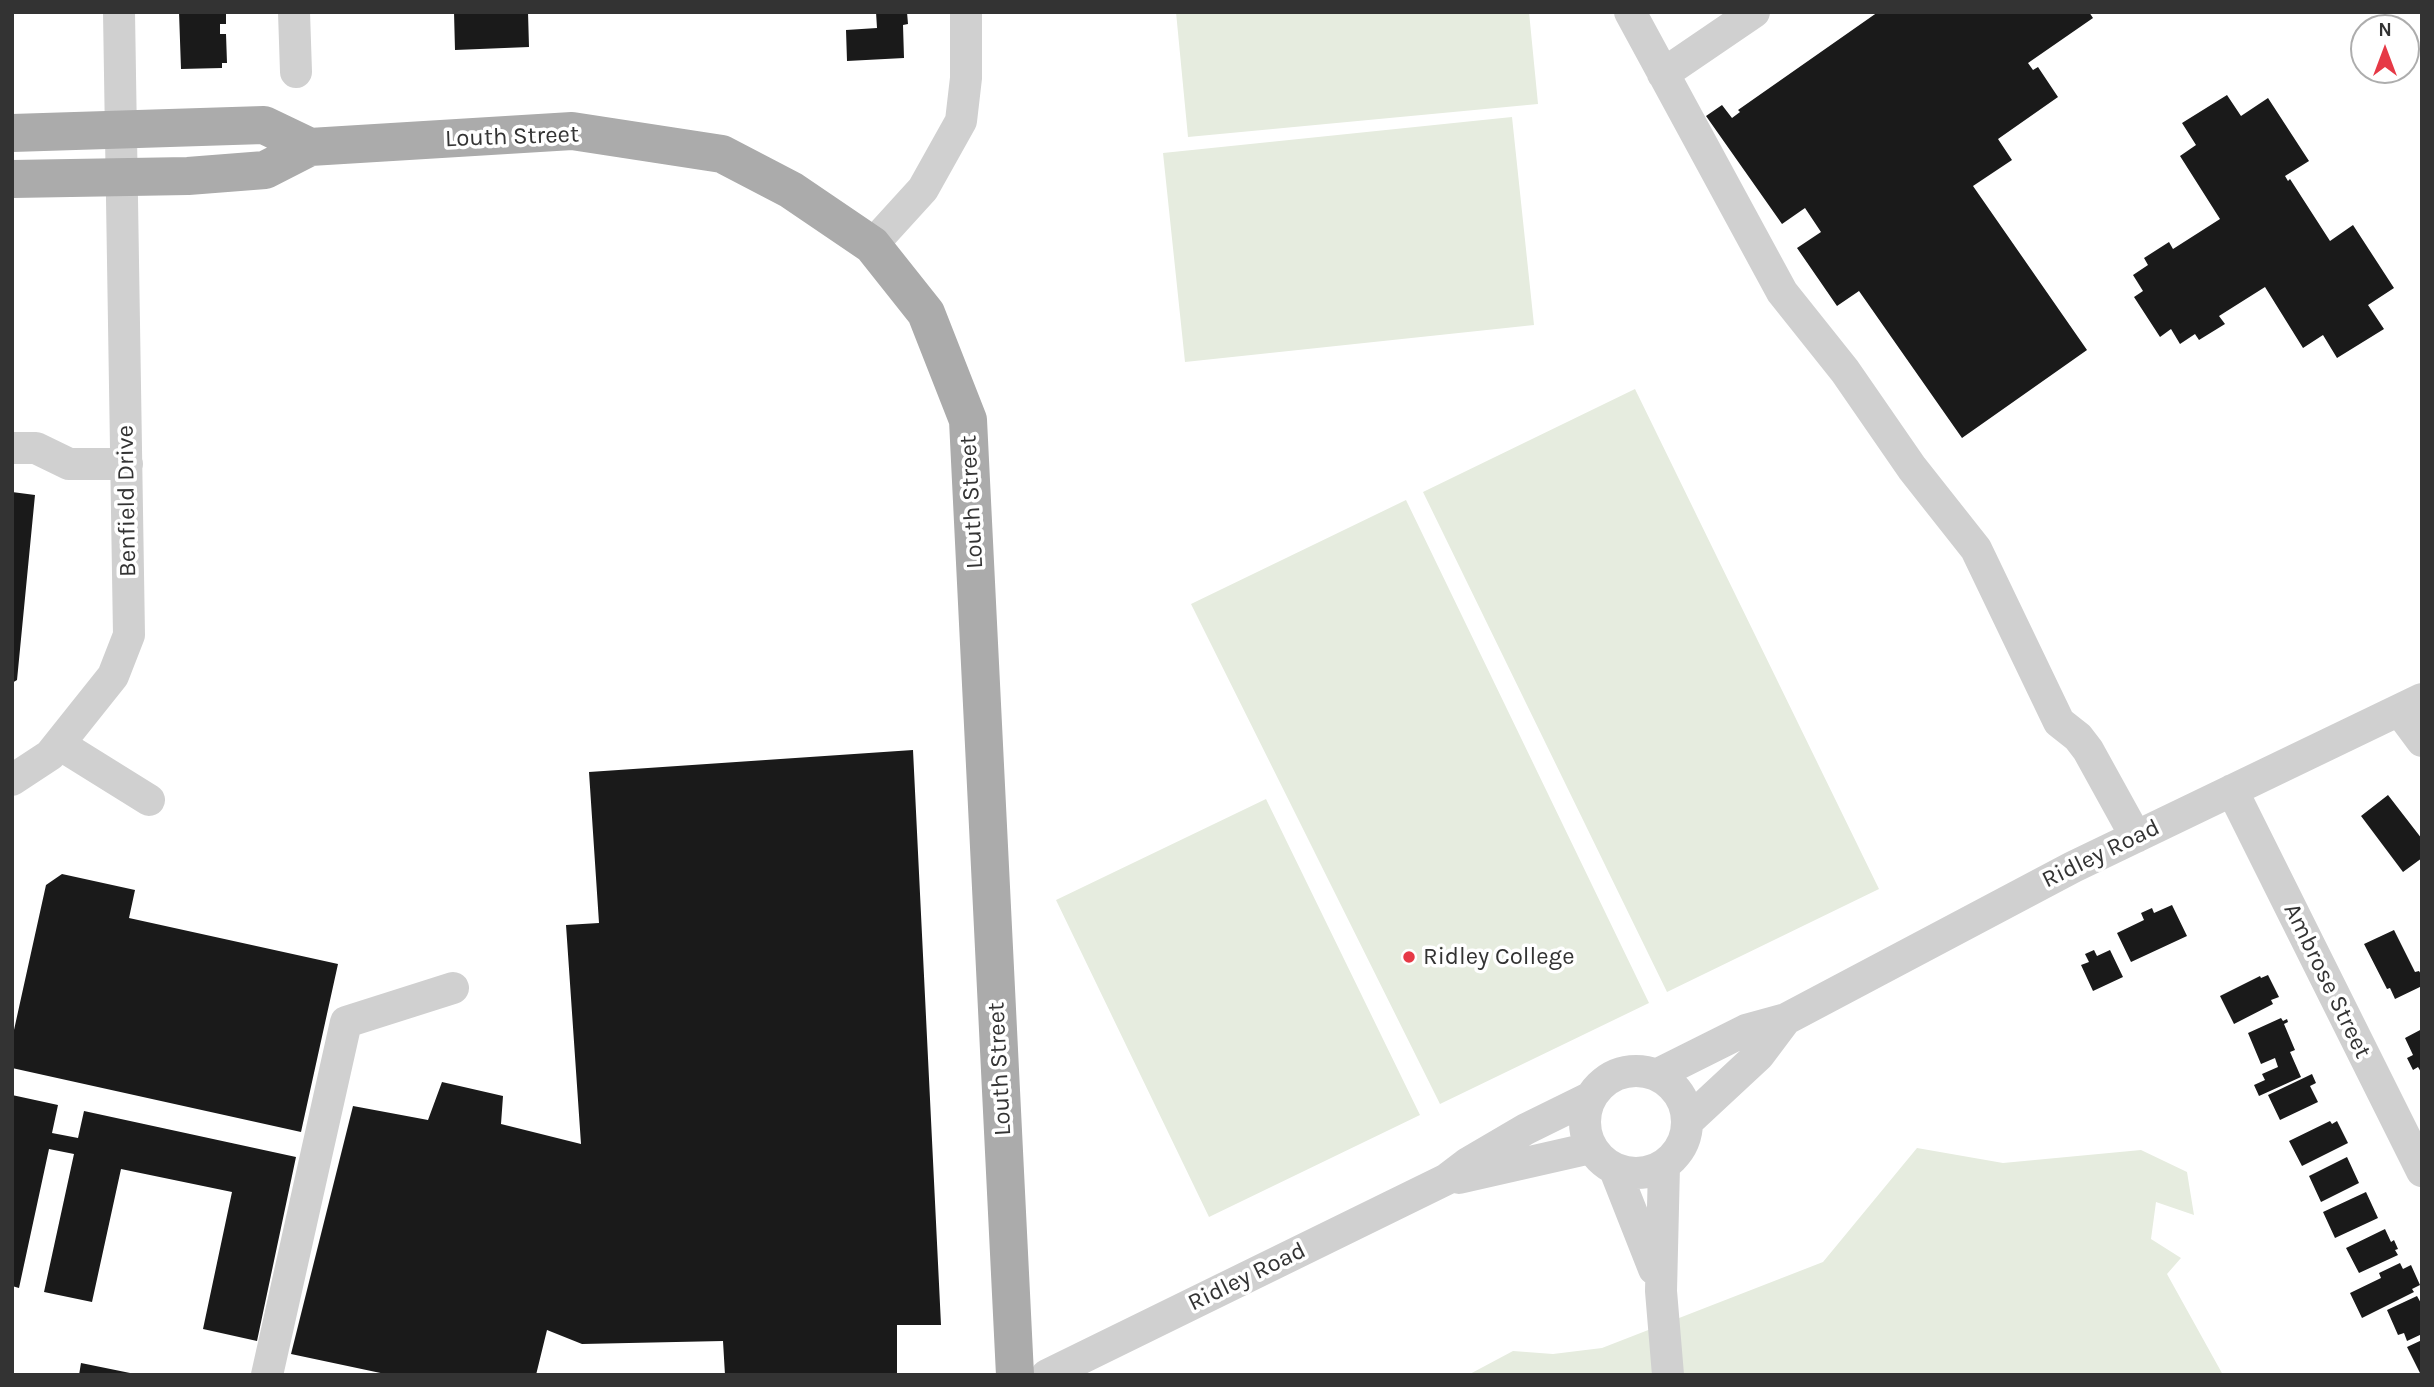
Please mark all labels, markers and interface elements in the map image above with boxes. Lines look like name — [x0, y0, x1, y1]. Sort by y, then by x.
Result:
north arrow — [2350, 14, 2420, 84]
text: N — [2378, 19, 2392, 41]
street label: Louth Street — [445, 120, 579, 154]
street label: Benfield Drive — [111, 425, 143, 577]
street label: Louth Street — [954, 434, 990, 570]
street label: Ridley Road — [2038, 813, 2164, 895]
street label: Ambrose Street — [2277, 899, 2377, 1063]
place label: Ridley College — [1423, 943, 1574, 971]
marker: Ridley College — [1401, 949, 1417, 965]
street label: Louth Street — [982, 1001, 1018, 1137]
street label: Ridley Road — [1184, 1236, 1310, 1318]

